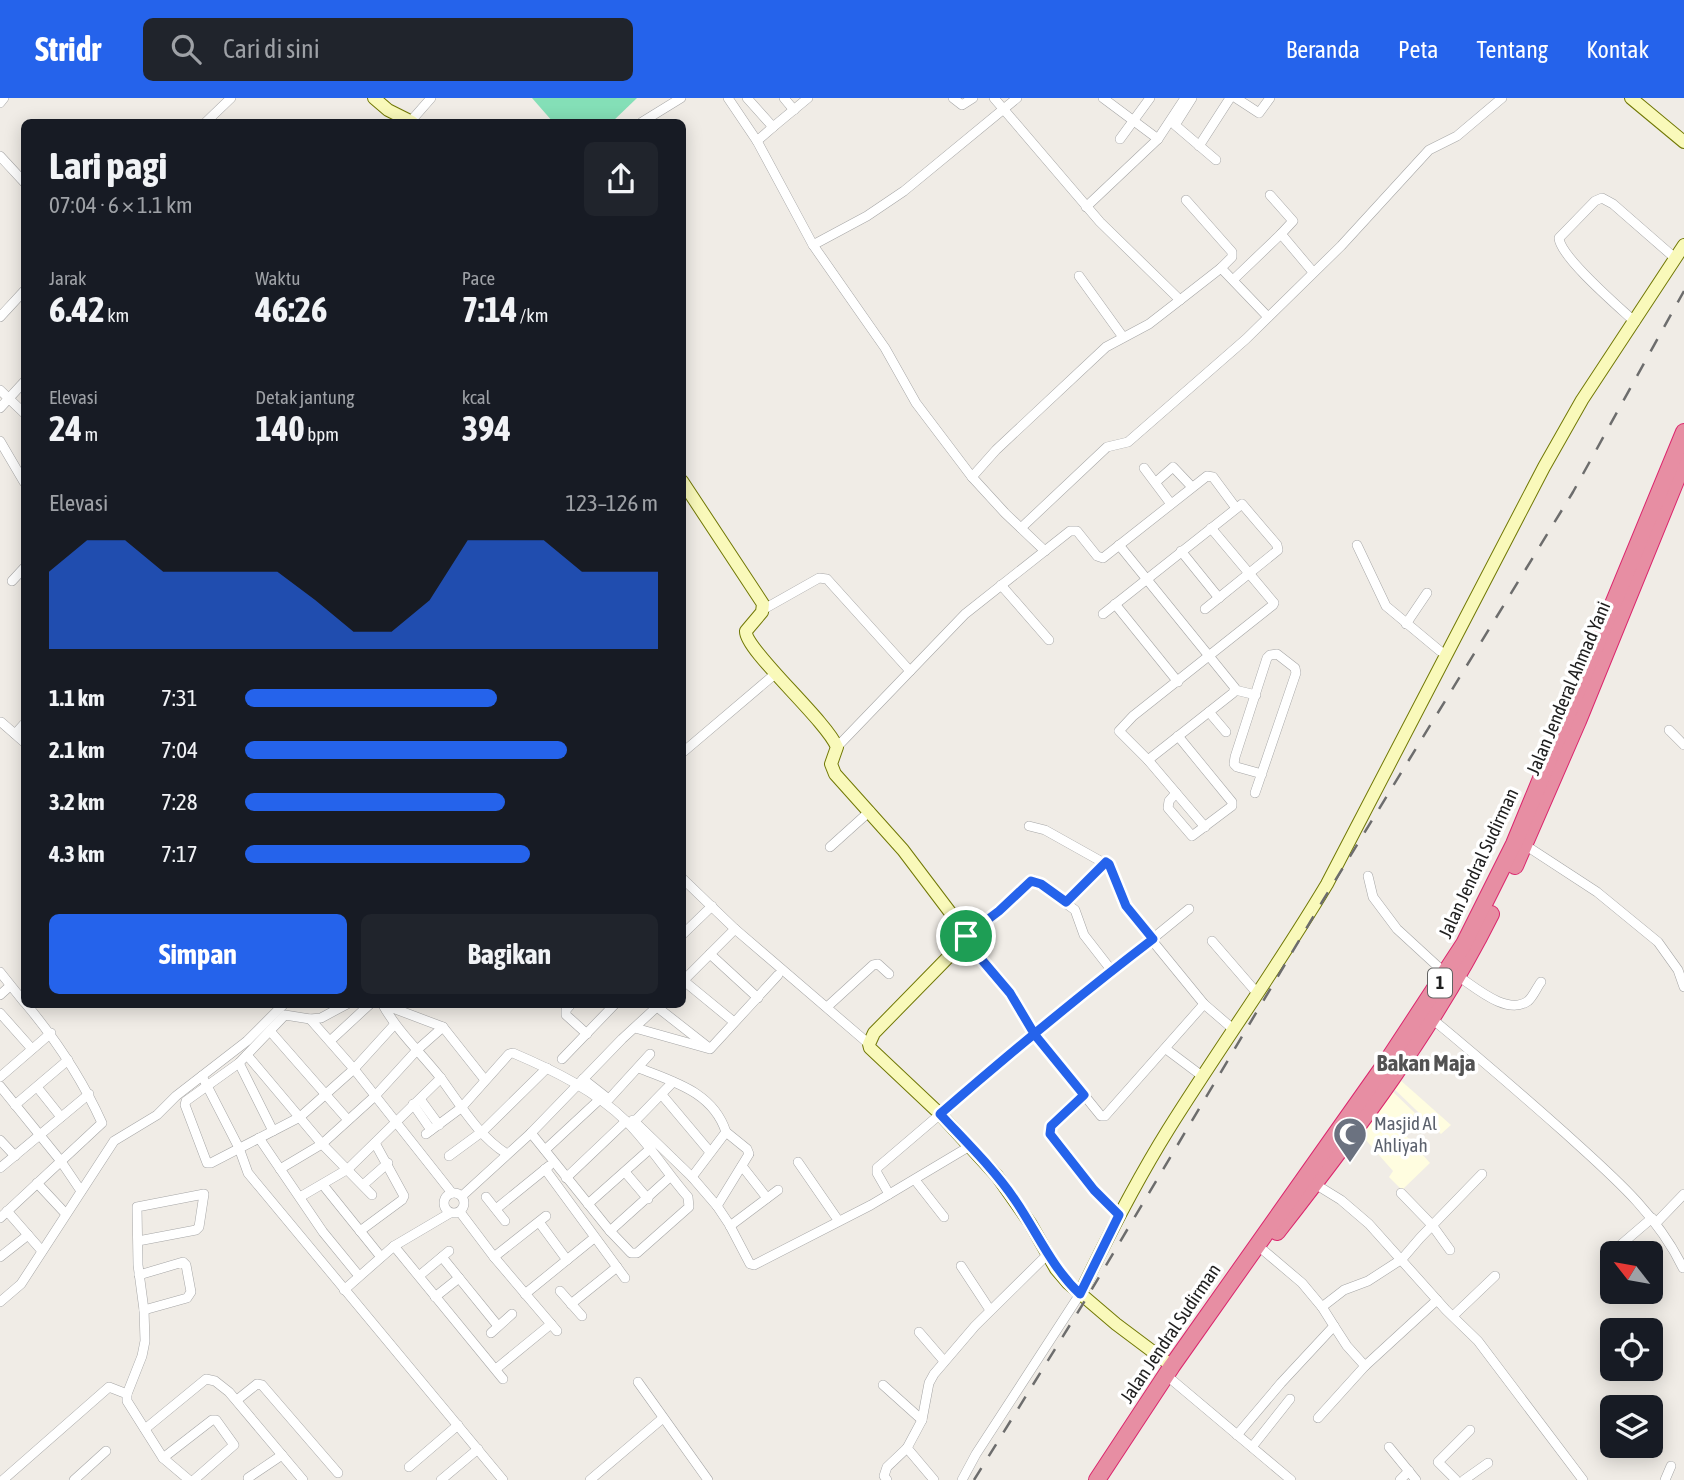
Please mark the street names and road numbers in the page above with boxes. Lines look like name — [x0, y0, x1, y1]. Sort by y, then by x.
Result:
street label: Jalan Jenderal Ahmad Yani — [1521, 598, 1615, 778]
street label: Jalan Jendral Sudirman — [1434, 784, 1522, 942]
road number: 1 — [1428, 968, 1452, 998]
street label: Jalan Jendral Sudirman — [1115, 1259, 1225, 1407]

